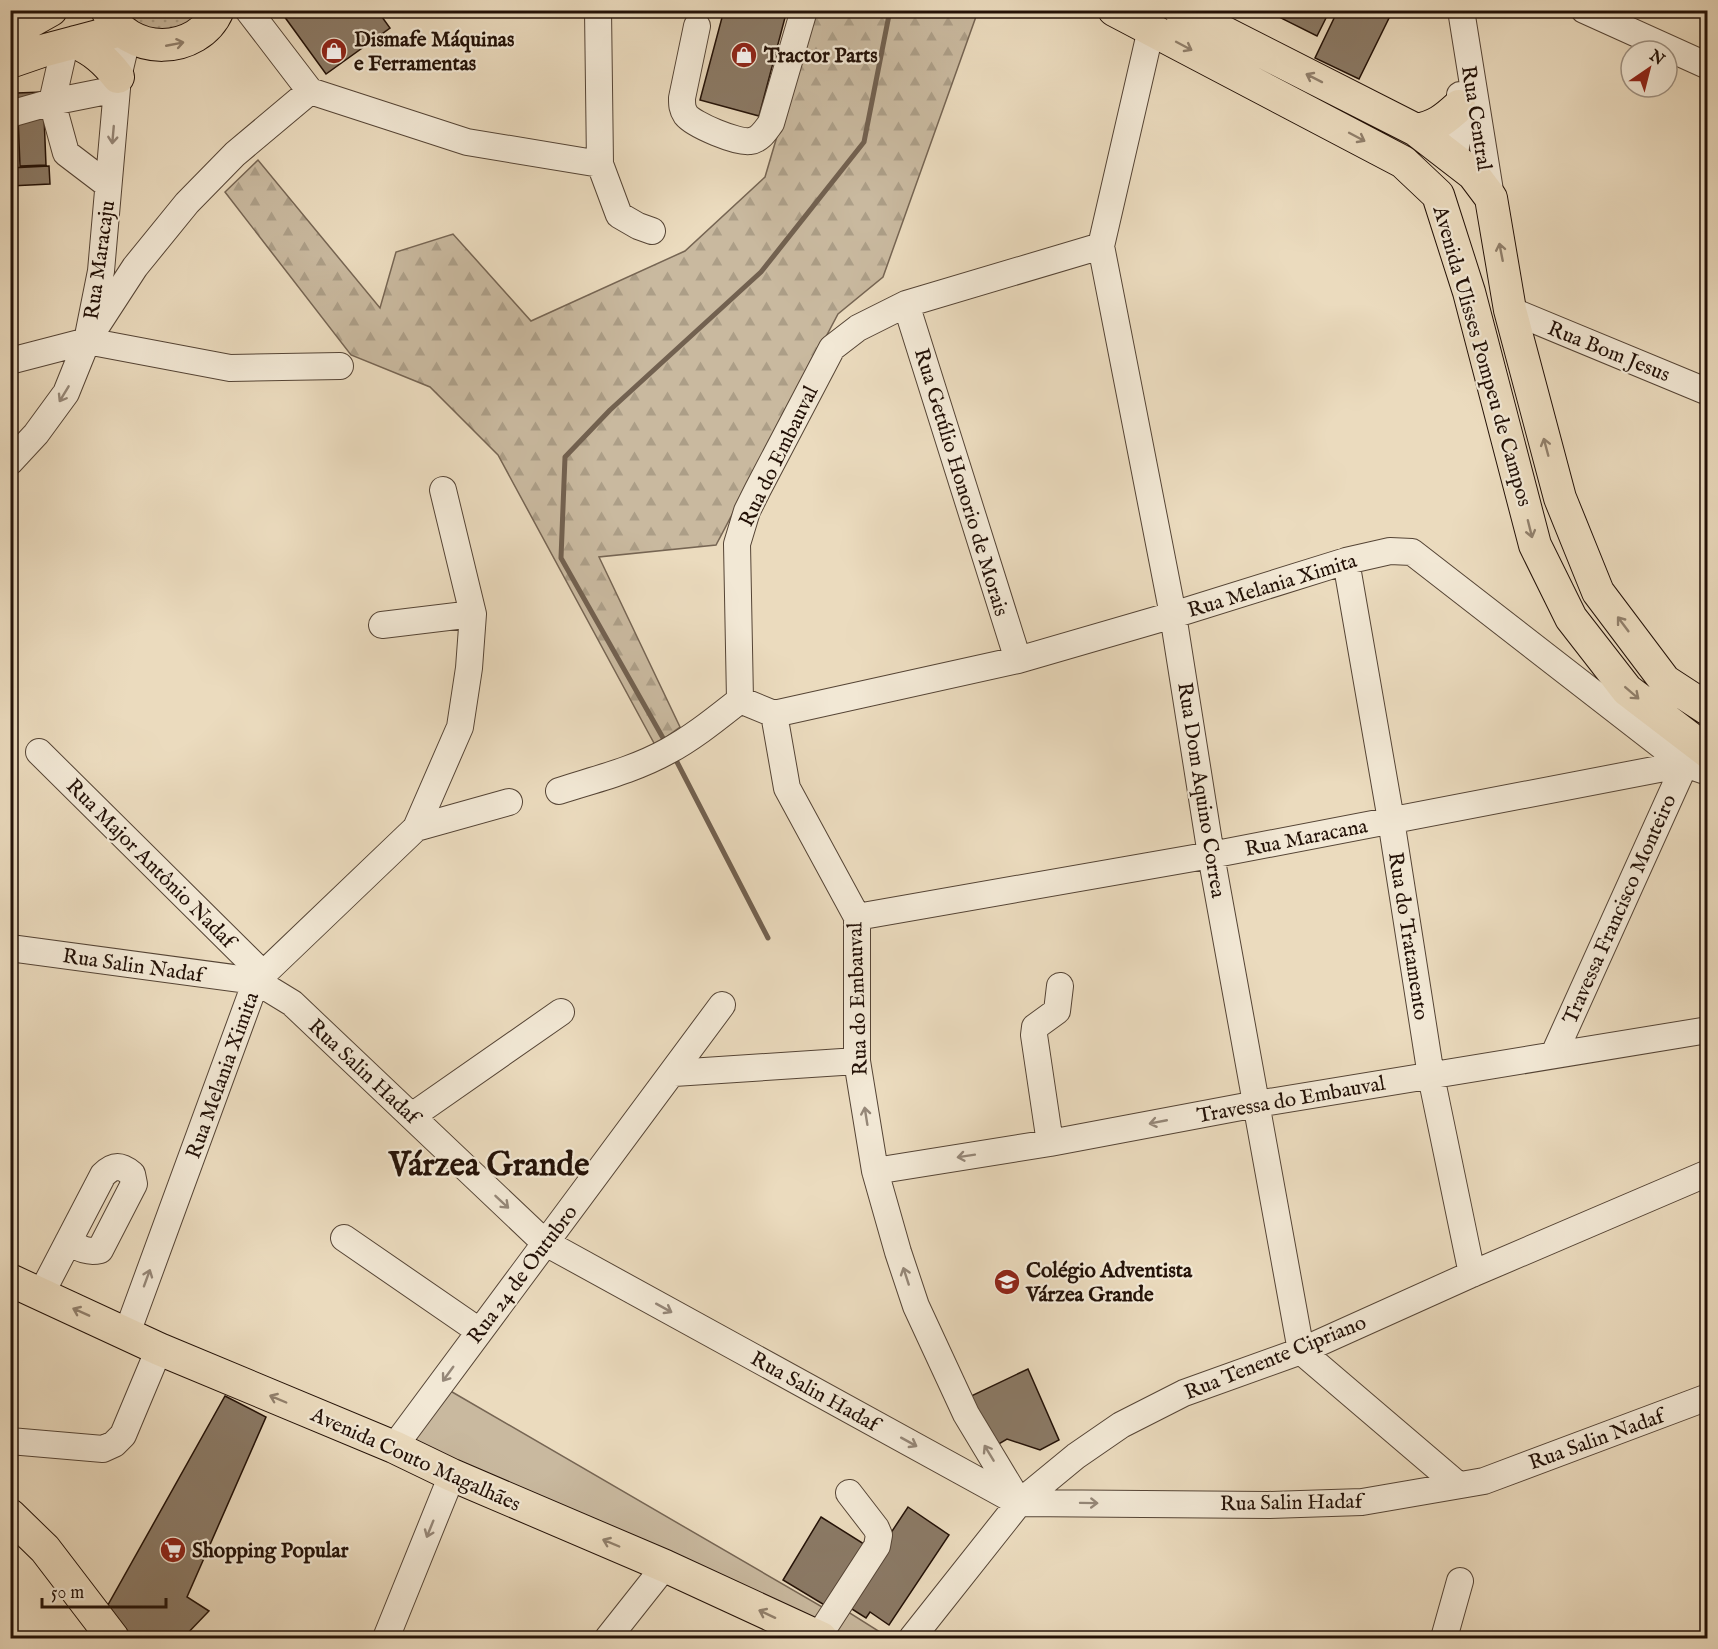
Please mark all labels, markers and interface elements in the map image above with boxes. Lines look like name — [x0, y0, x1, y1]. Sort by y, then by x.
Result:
place label: Dismafe Máquinas e Ferramentas — [354, 27, 514, 78]
shop icon: Dismafe Máquinas e Ferramentas — [319, 36, 349, 66]
one-way arrow — [164, 38, 184, 49]
north arrow — [1619, 39, 1679, 99]
shop icon: Tractor Parts — [729, 40, 759, 70]
one-way arrow — [1175, 41, 1193, 52]
place label: Tractor Parts — [763, 43, 878, 70]
text: N — [1644, 46, 1668, 71]
street label: Rua Central — [1454, 64, 1497, 173]
one-way arrow — [1305, 72, 1323, 84]
one-way arrow — [107, 124, 118, 144]
one-way arrow — [1348, 132, 1366, 143]
street label: Rua Maracaju — [79, 199, 122, 322]
street label: Avenida Ulisses Pompeu de Campos — [1425, 202, 1537, 510]
one-way arrow — [1494, 243, 1506, 262]
street label: Rua Bom Jesus — [1543, 316, 1674, 389]
street label: Rua Getúlio Honorio de Morais — [907, 345, 1014, 620]
street label: Rua do Embauval — [734, 382, 825, 532]
one-way arrow — [57, 385, 69, 402]
one-way arrow — [1540, 438, 1551, 457]
one-way arrow — [1525, 519, 1537, 538]
street label: Rua Melania Ximita — [1185, 548, 1361, 625]
one-way arrow — [1616, 617, 1629, 633]
street label: Rua Dom Aquino Correa — [1170, 680, 1231, 901]
one-way arrow — [1624, 686, 1639, 700]
street label: Rua Major Antônio Nadaf — [60, 774, 243, 957]
street label: Travessa Francisco Monteiro — [1557, 790, 1683, 1029]
street label: Rua Maracana — [1243, 813, 1371, 864]
street label: Rua do Tratamento — [1381, 850, 1434, 1022]
street label: Rua do Embauval — [842, 922, 875, 1076]
street label: Rua Salin Nadaf — [61, 943, 208, 990]
street label: Rua Melania Ximita — [181, 988, 266, 1163]
street label: Rua Salin Hadaf — [302, 1014, 427, 1133]
street label: Travessa do Embauval — [1195, 1071, 1388, 1130]
one-way arrow — [860, 1106, 871, 1126]
one-way arrow — [1148, 1117, 1168, 1128]
district label: Várzea Grande — [388, 1145, 589, 1187]
one-way arrow — [956, 1151, 976, 1162]
one-way arrow — [495, 1195, 510, 1209]
street label: Rua 24 de Outubro — [462, 1200, 584, 1350]
place label: Colégio Adventista Várzea Grande — [1025, 1258, 1193, 1309]
one-way arrow — [900, 1267, 911, 1286]
school or university icon: Colégio Adventista Várzea Grande — [992, 1267, 1022, 1297]
one-way arrow — [143, 1269, 154, 1288]
one-way arrow — [655, 1303, 673, 1314]
one-way arrow — [72, 1305, 90, 1317]
street label: Rua Tenente Cipriano — [1181, 1310, 1370, 1407]
street label: Rua Salin Hadaf — [745, 1346, 886, 1440]
one-way arrow — [441, 1365, 454, 1381]
one-way arrow — [269, 1393, 288, 1404]
street label: Avenida Couto Magalhães — [305, 1402, 524, 1519]
street label: Rua Salin Nadaf — [1525, 1402, 1671, 1477]
one-way arrow — [900, 1436, 917, 1448]
one-way arrow — [982, 1445, 994, 1462]
street label: Rua Salin Hadaf — [1220, 1489, 1366, 1518]
one-way arrow — [1078, 1497, 1098, 1509]
one-way arrow — [424, 1520, 435, 1538]
supermarket icon: Shopping Popular — [158, 1535, 188, 1565]
one-way arrow — [603, 1537, 621, 1548]
place label: Shopping Popular — [192, 1538, 349, 1565]
scale bar — [42, 1571, 166, 1609]
text: 50 m — [51, 1582, 84, 1605]
one-way arrow — [759, 1607, 777, 1619]

